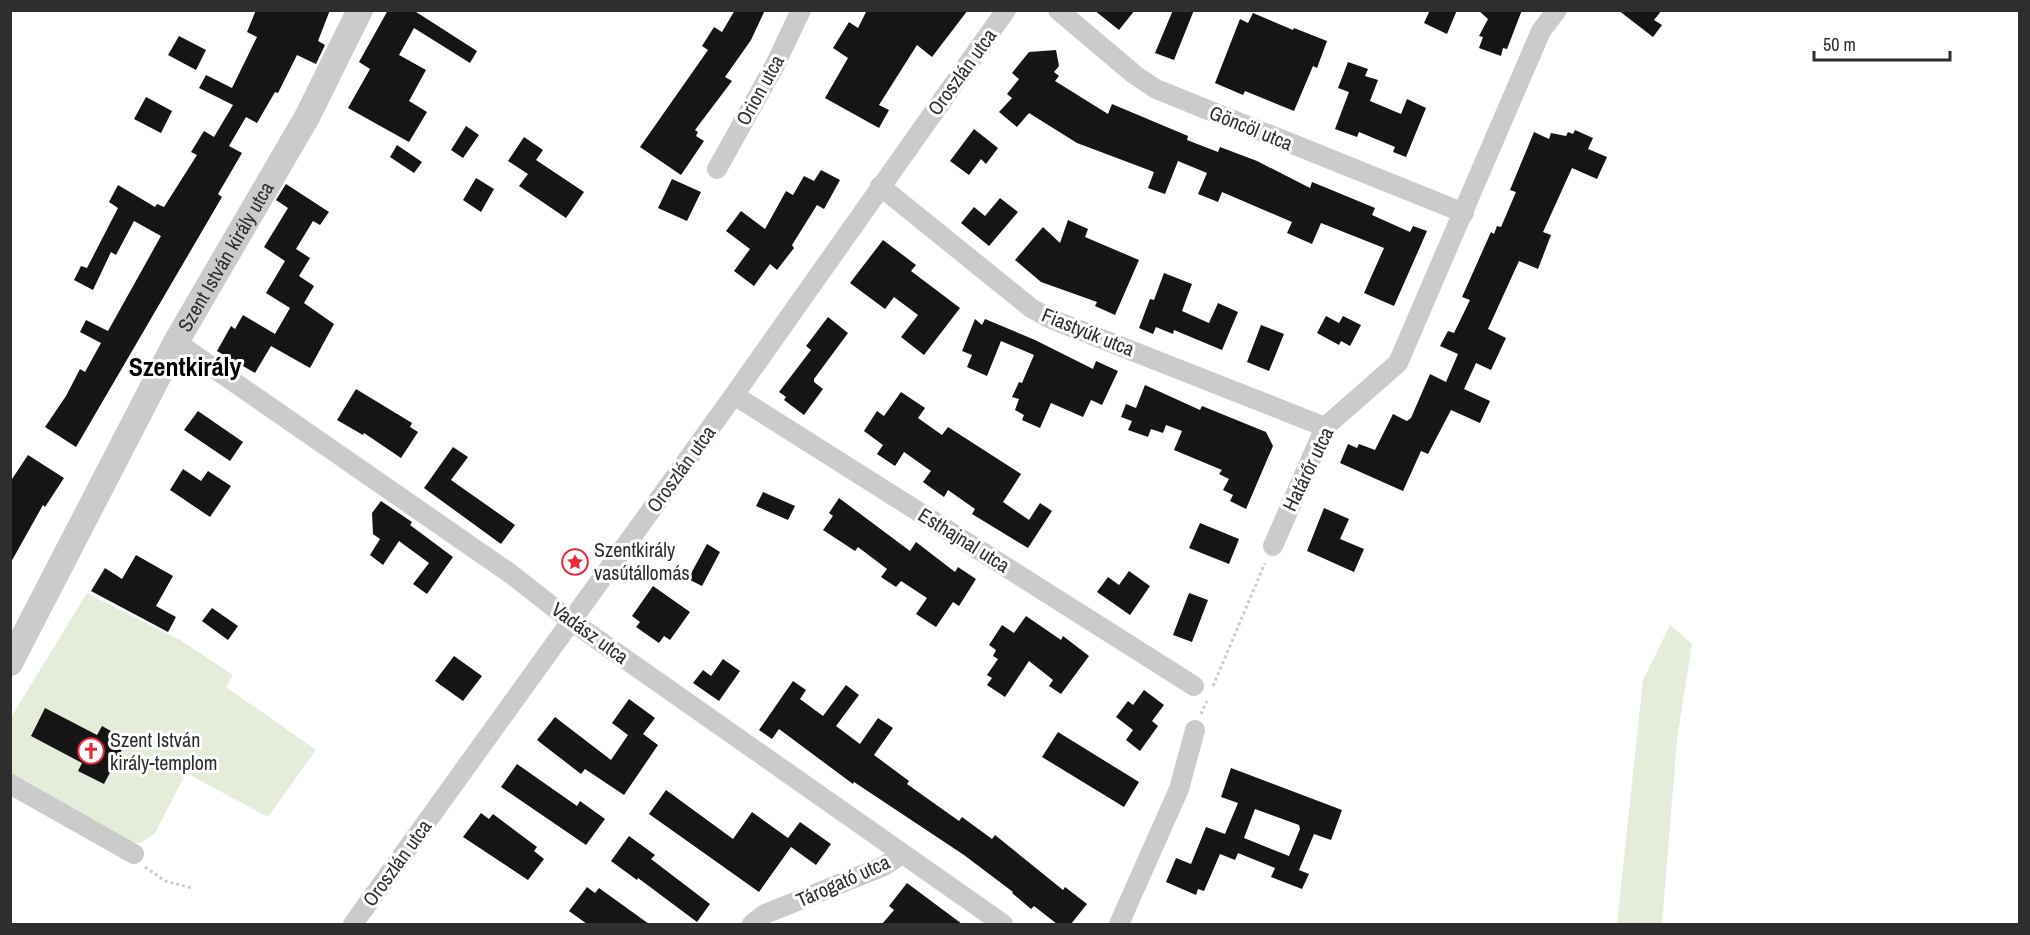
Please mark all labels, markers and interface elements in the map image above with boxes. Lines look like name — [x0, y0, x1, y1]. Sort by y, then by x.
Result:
street label: Oroszlán utca — [921, 23, 1002, 121]
scale bar — [1814, 24, 1950, 62]
text: 50 m — [1823, 32, 1856, 57]
street label: Orion utca — [729, 50, 790, 130]
street label: Göncöl utca — [1206, 99, 1297, 156]
street label: Szent István király utca — [171, 176, 280, 337]
street label: Fiastyúk utca — [1038, 301, 1138, 362]
district label: Szentkirály — [129, 349, 241, 384]
street label: Oroszlán utca — [640, 420, 721, 518]
street label: Határőr utca — [1276, 422, 1339, 515]
street label: Esthajnal utca — [913, 501, 1015, 578]
place label: Szentkirály vasútállomás — [594, 536, 690, 586]
place icon: Szentkirály vasútállomás — [560, 547, 590, 577]
street label: Vadász utca — [546, 595, 634, 670]
place label: Szent István király-templom — [110, 726, 218, 776]
church icon: Szent István király-templom — [76, 736, 106, 766]
street label: Oroszlán utca — [356, 814, 437, 912]
street label: Tárogató utca — [792, 848, 894, 913]

